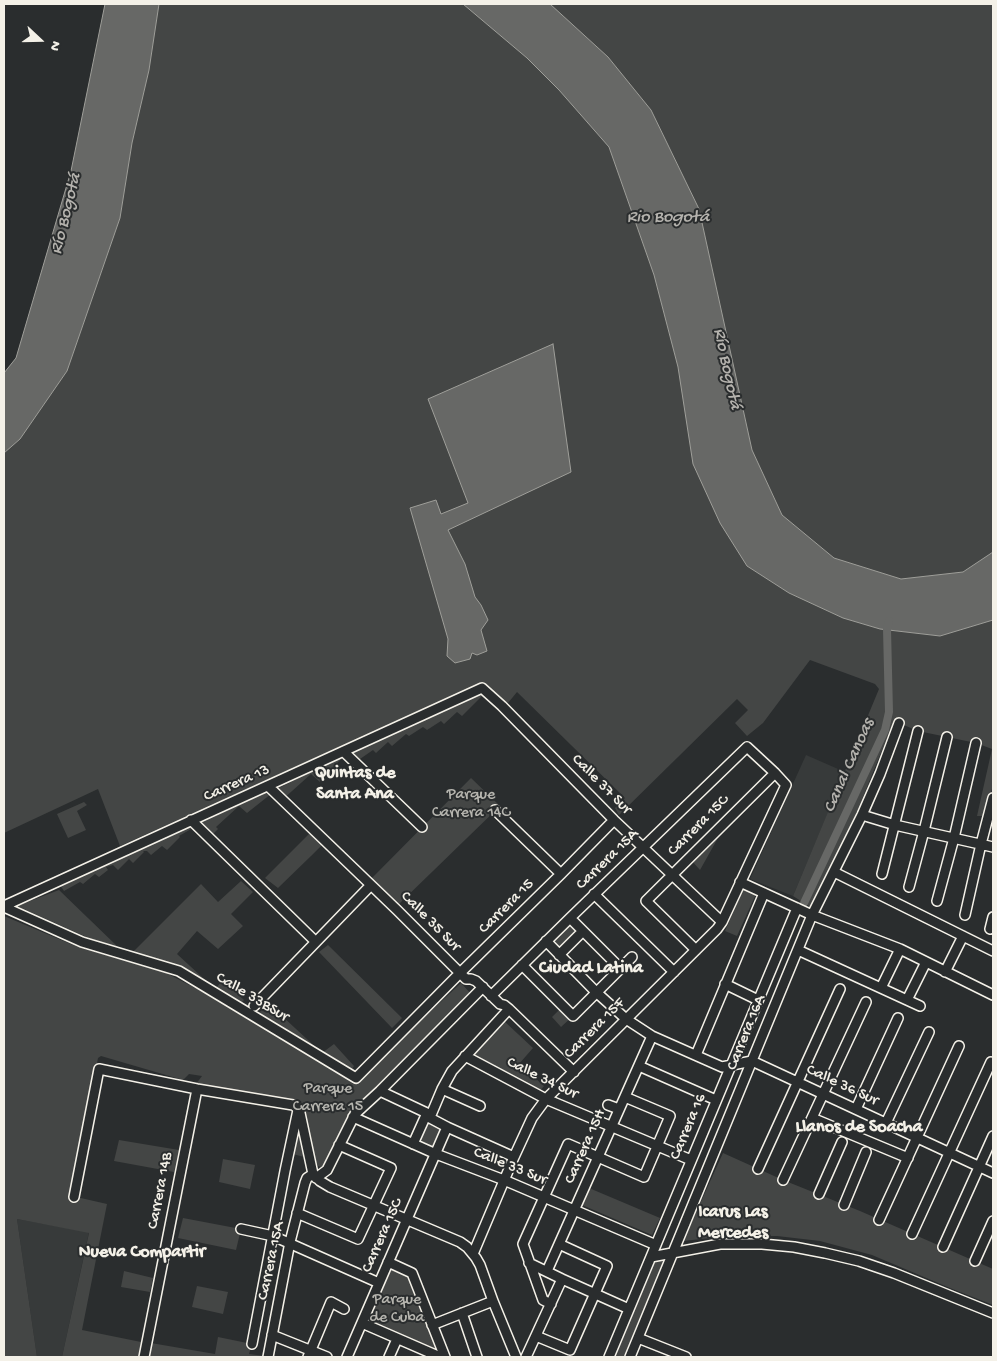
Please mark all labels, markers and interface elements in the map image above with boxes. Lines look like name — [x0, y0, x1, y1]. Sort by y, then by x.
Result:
north arrow — [15, 15, 65, 65]
text: N — [45, 38, 64, 53]
water label: Río Bogotá — [47, 171, 87, 257]
water label: Rio Bogotá — [627, 207, 709, 229]
water label: Río Bogotá — [707, 326, 745, 412]
water label: Canal Canoas — [820, 716, 880, 816]
street label: Calle 37 Sur — [567, 751, 635, 819]
street label: Carrera 13 — [201, 761, 273, 807]
district label: Quintas de Santa Ana — [314, 763, 396, 806]
park label: Parque Carrera 14C — [432, 786, 510, 824]
street label: Carrera 15C — [664, 791, 734, 861]
street label: Carrera 15A — [573, 825, 643, 895]
street label: Carrera 15 — [475, 875, 539, 939]
street label: Calle 35 Sur — [396, 888, 464, 956]
district label: Ciudad Latina — [539, 958, 643, 980]
street label: Calle 33BSur — [212, 969, 292, 1027]
street label: Carrera 16A — [723, 993, 771, 1073]
street label: Carrera 15F — [560, 994, 630, 1064]
street label: Calle 34 Sur — [503, 1054, 581, 1104]
street label: Calle 36 Sur — [803, 1061, 881, 1111]
park label: Parque Carrera 15 — [293, 1080, 363, 1118]
street label: Carrera 16 — [666, 1091, 712, 1163]
street label: Carrera 15H — [561, 1107, 611, 1187]
district label: Llanos de Soacha — [796, 1117, 922, 1139]
street label: Calle 33 Sur — [470, 1144, 550, 1190]
street label: Carrera 14B — [144, 1151, 178, 1231]
street label: Carrera 15C — [358, 1196, 408, 1276]
district label: Icarus Las Mercedes — [698, 1202, 768, 1244]
street label: Carrera 15A — [254, 1220, 290, 1302]
district label: Nueva Compartir — [79, 1242, 205, 1264]
park label: Parque de Cuba — [370, 1291, 424, 1329]

